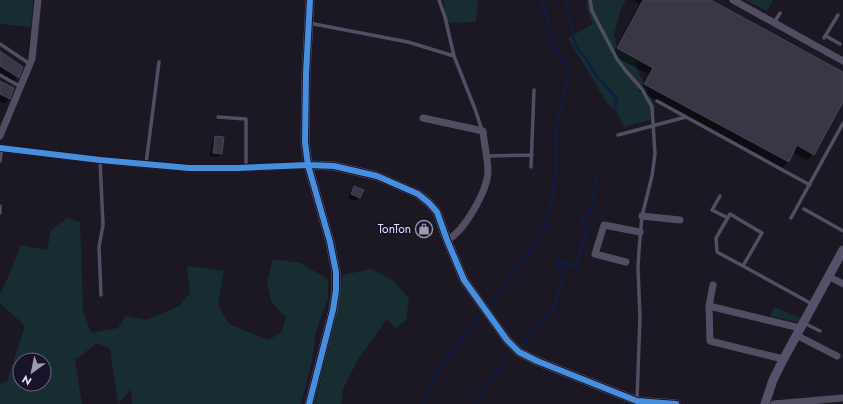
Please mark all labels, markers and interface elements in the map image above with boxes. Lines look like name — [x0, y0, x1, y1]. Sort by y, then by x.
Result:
shop icon: TonTon — [414, 219, 434, 239]
place label: TonTon — [378, 220, 411, 238]
north arrow — [12, 352, 52, 392]
text: N — [19, 371, 35, 389]

